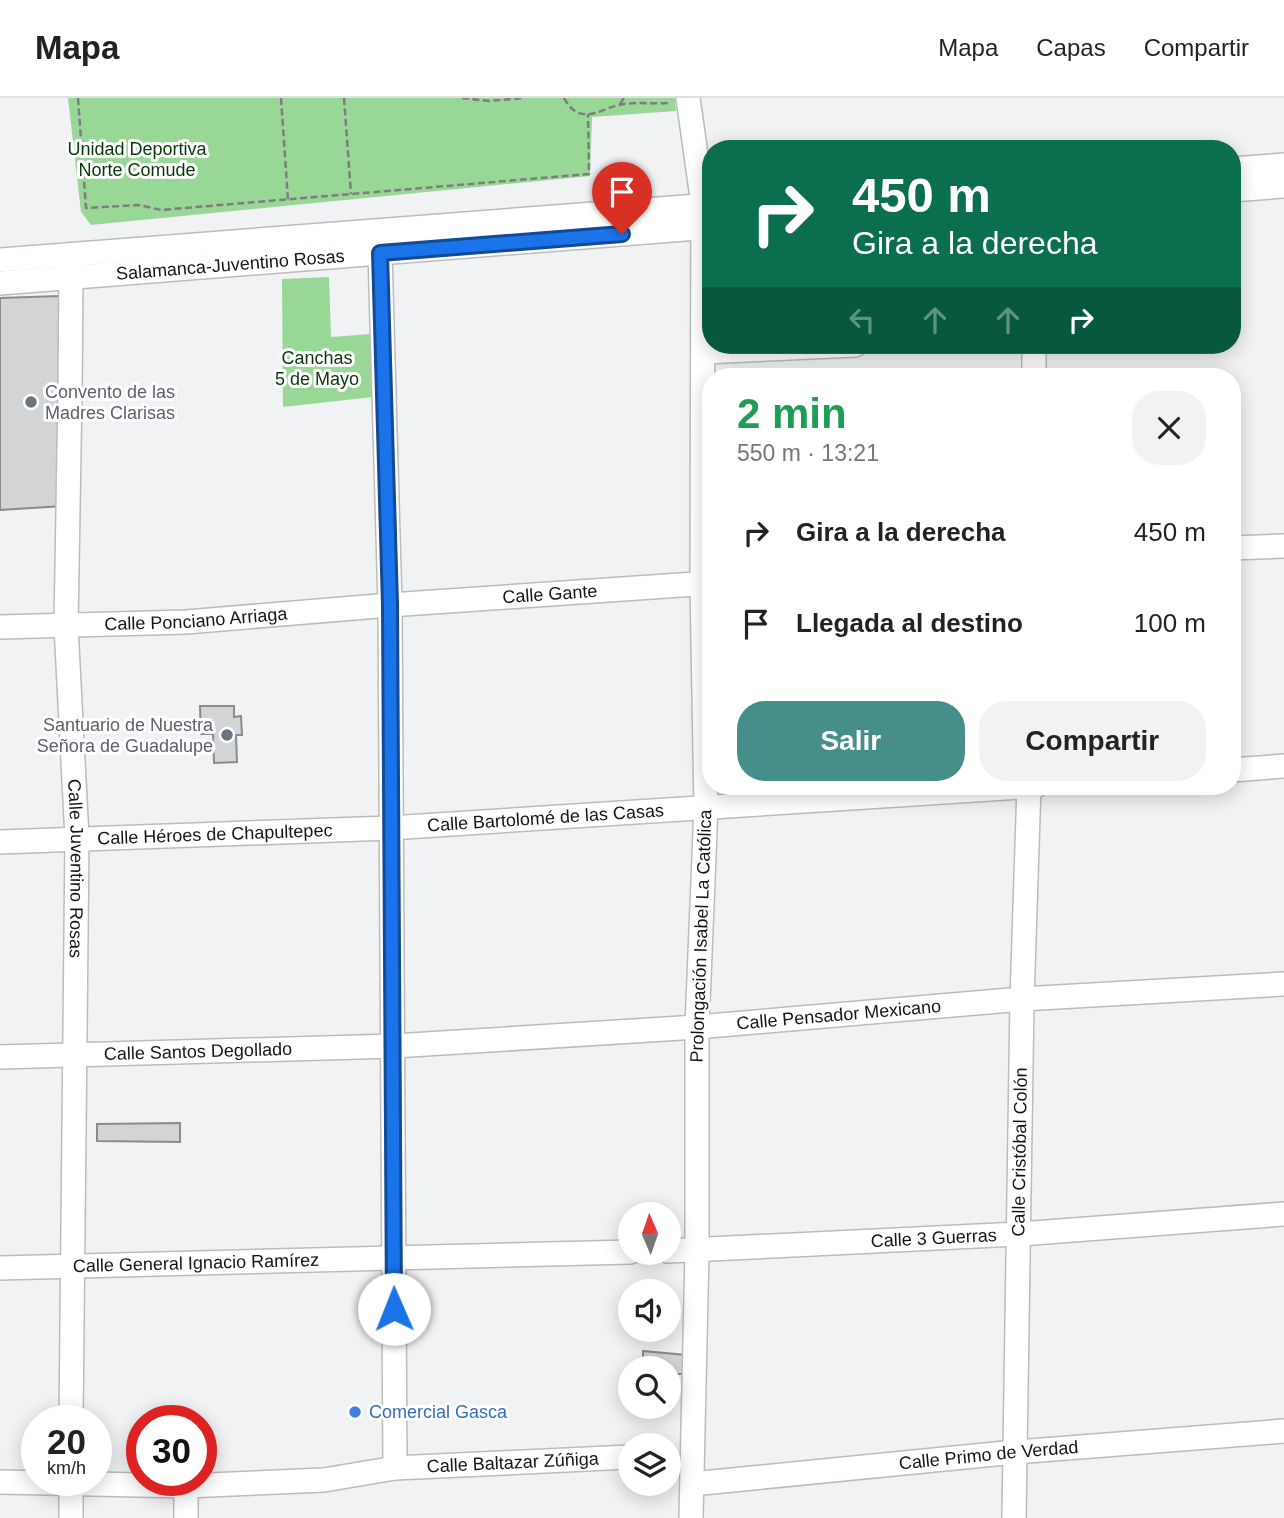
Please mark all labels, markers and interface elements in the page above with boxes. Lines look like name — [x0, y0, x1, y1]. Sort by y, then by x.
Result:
text: Mapa — [35, 29, 119, 66]
text: Mapa — [938, 34, 998, 61]
text: Capas — [1036, 34, 1106, 61]
text: Compartir — [1144, 34, 1249, 61]
park label: Unidad Deportiva Norte Comude — [67, 139, 208, 180]
pin — [592, 162, 652, 234]
icon: right — [737, 168, 828, 259]
text: 450 m — [852, 168, 991, 222]
icon: arrive — [603, 173, 641, 211]
text: Gira a la derecha — [852, 225, 1097, 261]
street label: Salamanca-Juventino Rosas — [115, 246, 345, 284]
icon: left — [843, 301, 881, 339]
icon: ahead — [916, 301, 954, 339]
icon: ahead — [989, 301, 1027, 339]
icon: right — [1062, 301, 1100, 339]
park label: Canchas 5 de Mayo — [275, 348, 359, 389]
place label: Convento de las Madres Clarisas — [45, 382, 175, 423]
text: 2 min — [737, 390, 847, 437]
button: close — [1132, 391, 1206, 465]
marker: Convento de las Madres Clarisas — [23, 394, 39, 410]
text: 550 m · 13:21 — [737, 440, 879, 466]
icon: right — [737, 514, 775, 552]
text: Gira a la derecha — [796, 517, 1006, 547]
text: 450 m — [1134, 517, 1206, 547]
street label: Calle Gante — [502, 581, 598, 607]
street label: Calle Ponciano Arriaga — [104, 604, 289, 634]
icon: arrive — [737, 605, 775, 643]
text: Llegada al destino — [796, 608, 1023, 638]
text: 100 m — [1134, 608, 1206, 638]
button: Salir — [737, 701, 965, 781]
button: Compartir — [979, 701, 1206, 781]
place label: Santuario de Nuestra Señora de Guadalupe — [37, 715, 214, 756]
marker: Santuario de Nuestra Señora de Guadalupe — [219, 727, 235, 743]
street label: Calle Juventino Rosas — [64, 779, 87, 958]
street label: Calle Bartolomé de las Casas — [426, 800, 664, 836]
street label: Prolongación Isabel La Católica — [687, 808, 715, 1063]
street label: Calle Héroes de Chapultepec — [97, 820, 333, 849]
street label: Calle Pensador Mexicano — [736, 996, 942, 1034]
street label: Calle Santos Degollado — [104, 1039, 292, 1064]
street label: Calle Cristóbal Colón — [1008, 1067, 1031, 1237]
north arrow — [618, 1202, 681, 1265]
map controls — [618, 1202, 681, 1496]
street label: Calle 3 Guerras — [870, 1225, 997, 1251]
street label: Calle General Ignacio Ramírez — [73, 1250, 319, 1276]
position arrow — [357, 1272, 431, 1346]
button: sound — [618, 1279, 681, 1342]
button: search — [618, 1356, 681, 1419]
place label: Comercial Gasca — [369, 1402, 508, 1422]
marker: Comercial Gasca — [347, 1404, 363, 1420]
speed limit sign: 30 — [126, 1405, 217, 1496]
text: 20 — [47, 1422, 86, 1461]
button: layers — [618, 1433, 681, 1496]
street label: Calle Primo de Verdad — [898, 1437, 1079, 1473]
street label: Calle Baltazar Zúñiga — [426, 1448, 600, 1477]
text: km/h — [47, 1458, 86, 1478]

